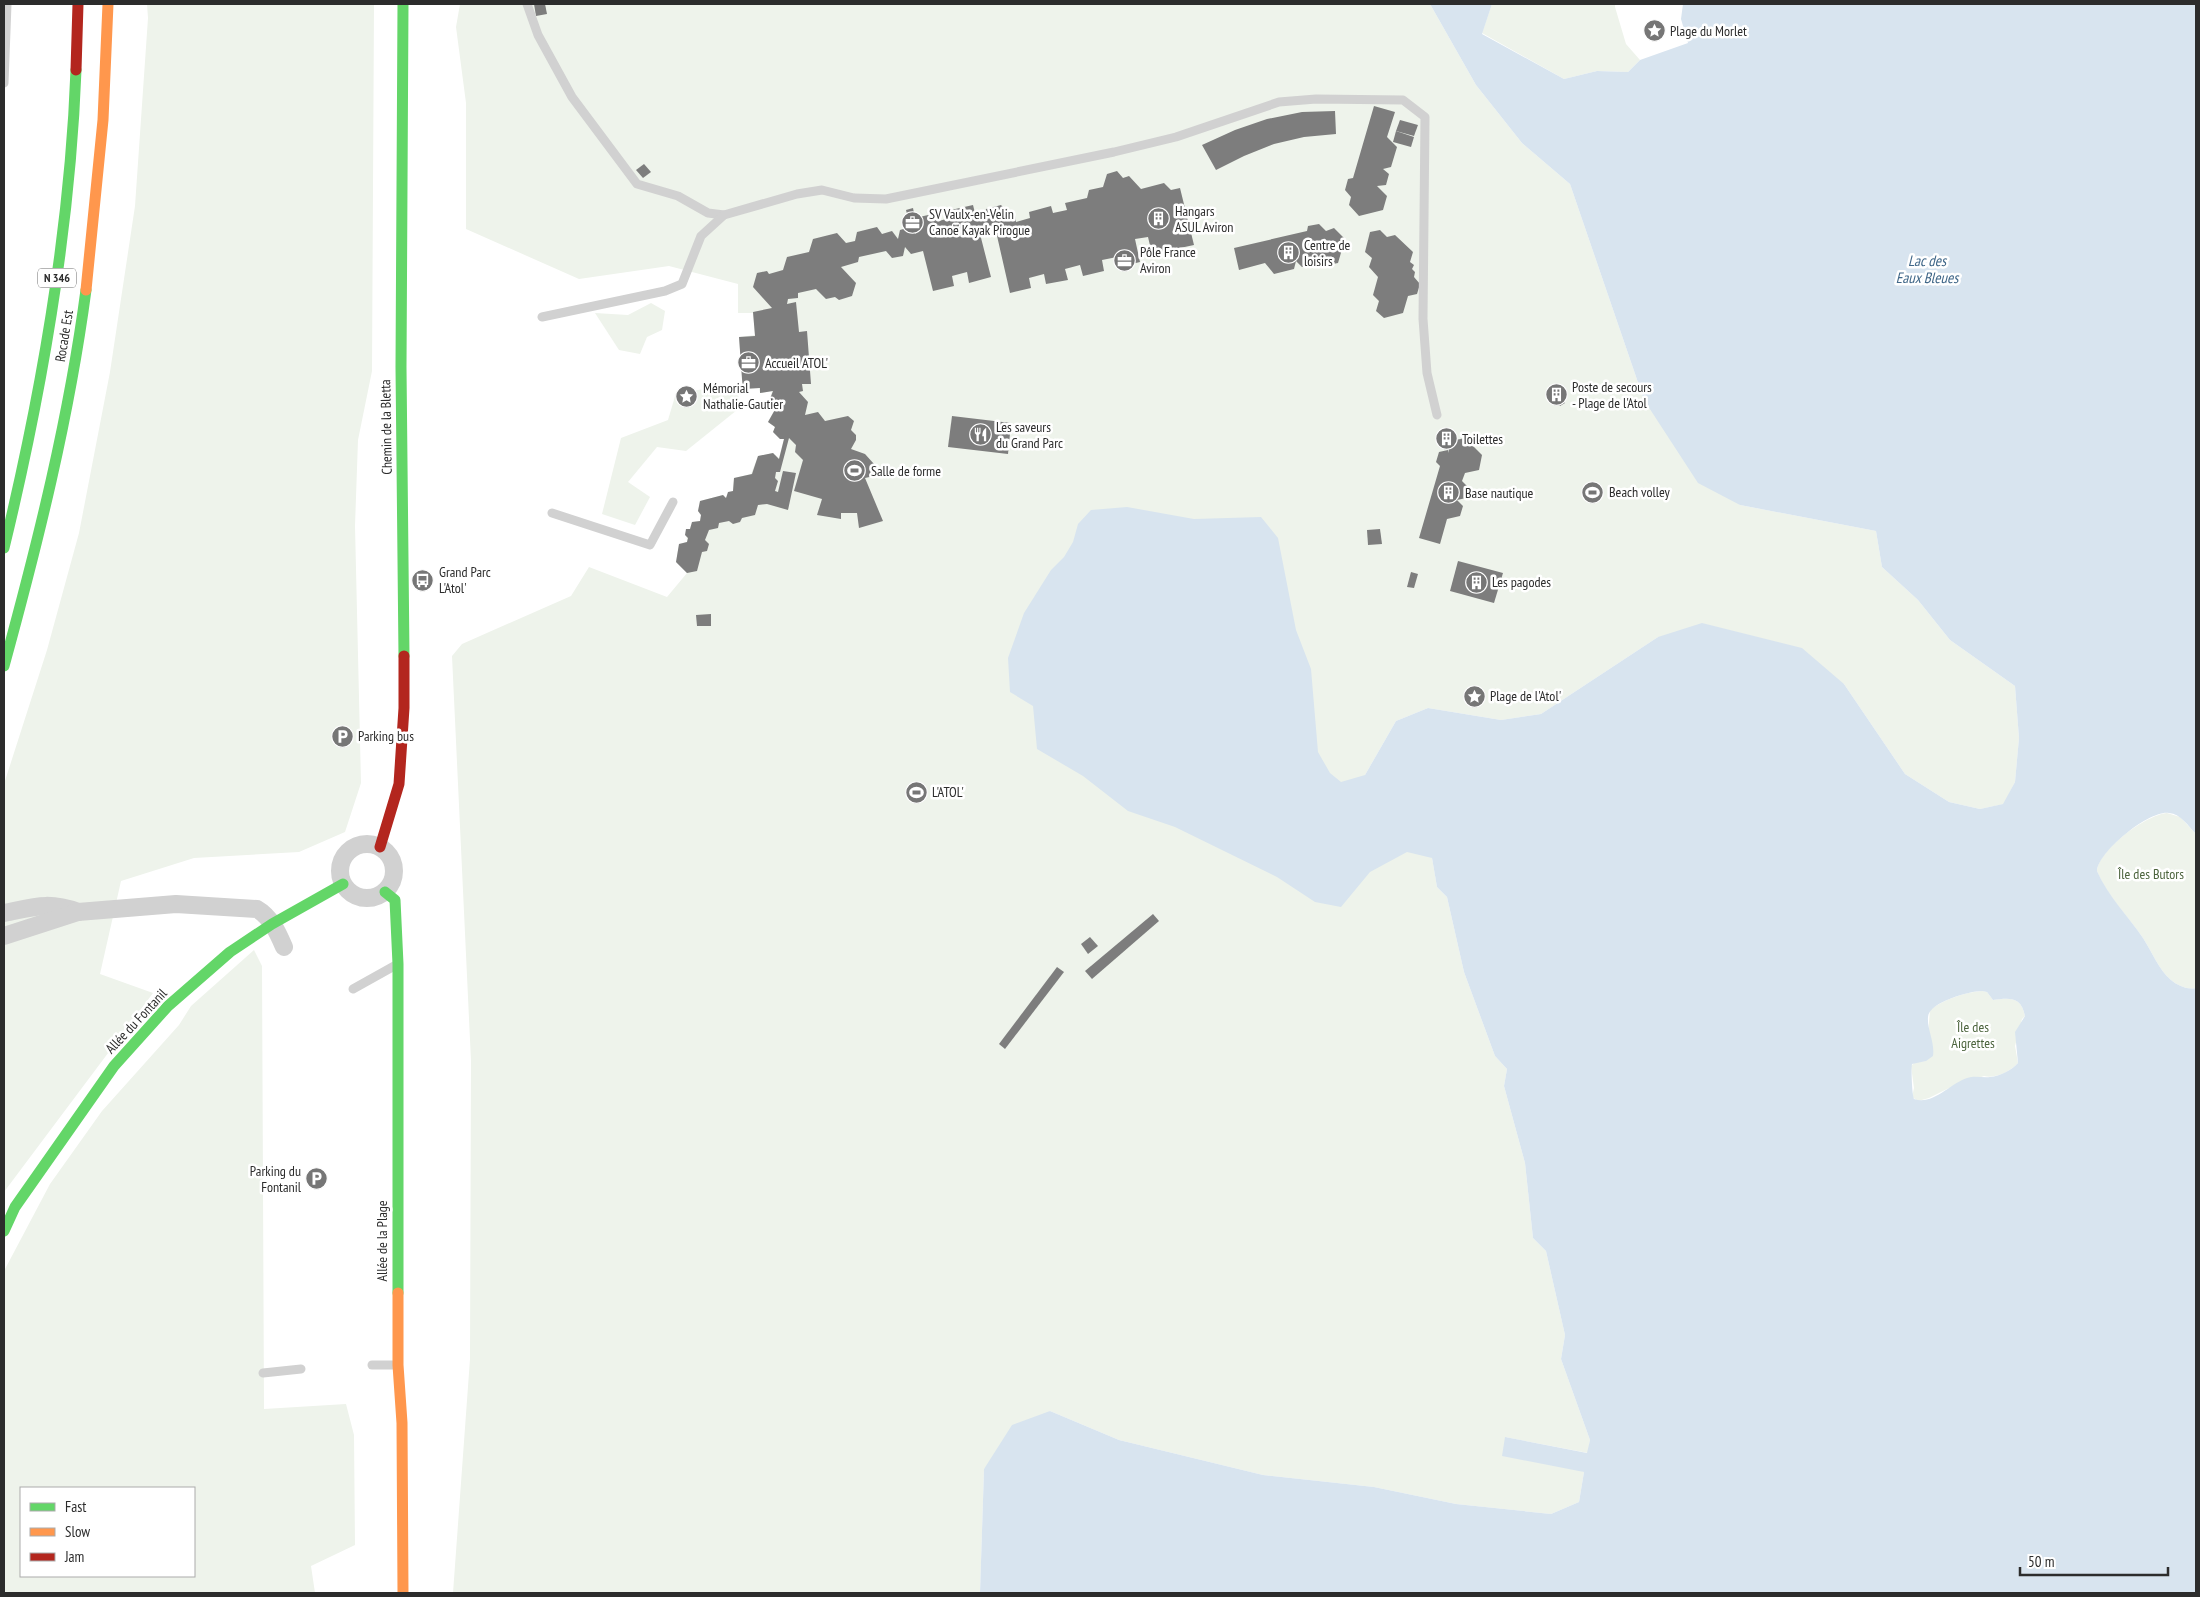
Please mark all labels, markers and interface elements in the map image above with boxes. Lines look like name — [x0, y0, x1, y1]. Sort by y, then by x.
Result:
place icon: Plage du Morlet — [1642, 19, 1666, 43]
place label: Plage du Morlet — [1670, 22, 1747, 40]
place label: Hangars ASUL Aviron — [1175, 202, 1234, 236]
place label: SV Vaulx-en-Velin Canoë Kayak Pirogue — [929, 205, 1030, 239]
building icon: Hangars ASUL Aviron — [1147, 207, 1171, 231]
office icon: SV Vaulx-en-Velin Canoë Kayak Pirogue — [901, 210, 925, 234]
place label: Centre de loisirs — [1304, 236, 1350, 270]
building icon: Centre de loisirs — [1276, 241, 1300, 265]
place label: Pôle France Aviron — [1140, 243, 1196, 277]
office icon: Pôle France Aviron — [1112, 248, 1136, 272]
water label: Lac des Eaux Bleues — [1896, 251, 1960, 287]
road number: N 346 — [38, 268, 76, 288]
street label: Rocade Est — [51, 309, 77, 363]
office icon: Accueil ATOL' — [737, 351, 761, 375]
place label: Accueil ATOL' — [765, 354, 828, 372]
place label: Poste de secours - Plage de l'Atol — [1572, 378, 1652, 412]
street label: Chemin de la Bletta — [376, 379, 396, 475]
place label: Mémorial Nathalie-Gautier — [703, 379, 783, 413]
building icon: Poste de secours - Plage de l'Atol — [1544, 383, 1568, 407]
place icon: Mémorial Nathalie-Gautier — [675, 384, 699, 408]
place label: Les saveurs du Grand Parc — [996, 418, 1063, 452]
restaurant icon: Les saveurs du Grand Parc — [968, 423, 992, 447]
building icon: Toilettes — [1434, 427, 1458, 451]
place label: Toilettes — [1462, 430, 1503, 448]
sports icon: Salle de forme — [843, 459, 867, 483]
place label: Salle de forme — [871, 462, 941, 480]
sports icon: Beach volley — [1581, 480, 1605, 504]
building icon: Base nautique — [1437, 481, 1461, 505]
place label: Beach volley — [1609, 483, 1671, 501]
place label: Base nautique — [1465, 484, 1534, 502]
place label: Grand Parc L'Atol' — [439, 563, 491, 597]
bus stop icon: Grand Parc L'Atol' — [411, 568, 435, 592]
building icon: Les pagodes — [1464, 570, 1488, 594]
place label: Les pagodes — [1492, 573, 1551, 591]
place icon: Plage de l'Atol' — [1462, 684, 1486, 708]
place label: Plage de l'Atol' — [1490, 687, 1561, 705]
parking icon: Parking bus — [330, 724, 354, 748]
place label: Parking bus — [358, 727, 414, 745]
sports icon: L'ATOL' — [904, 780, 928, 804]
place label: L'ATOL' — [932, 783, 964, 801]
park label: Île des Butors — [2117, 865, 2184, 883]
street label: Allée du Fontanil — [101, 984, 171, 1057]
park label: Île des Aigrettes — [1951, 1018, 1995, 1052]
place label: Parking du Fontanil — [250, 1162, 302, 1196]
parking icon: Parking du Fontanil — [305, 1167, 329, 1191]
street label: Allée de la Plage — [373, 1200, 391, 1282]
legend — [20, 1487, 195, 1577]
text: Fast — [65, 1497, 86, 1516]
text: Slow — [65, 1522, 90, 1541]
scale bar — [2020, 1544, 2168, 1576]
text: Jam — [64, 1547, 84, 1566]
text: 50 m — [2028, 1552, 2054, 1571]

